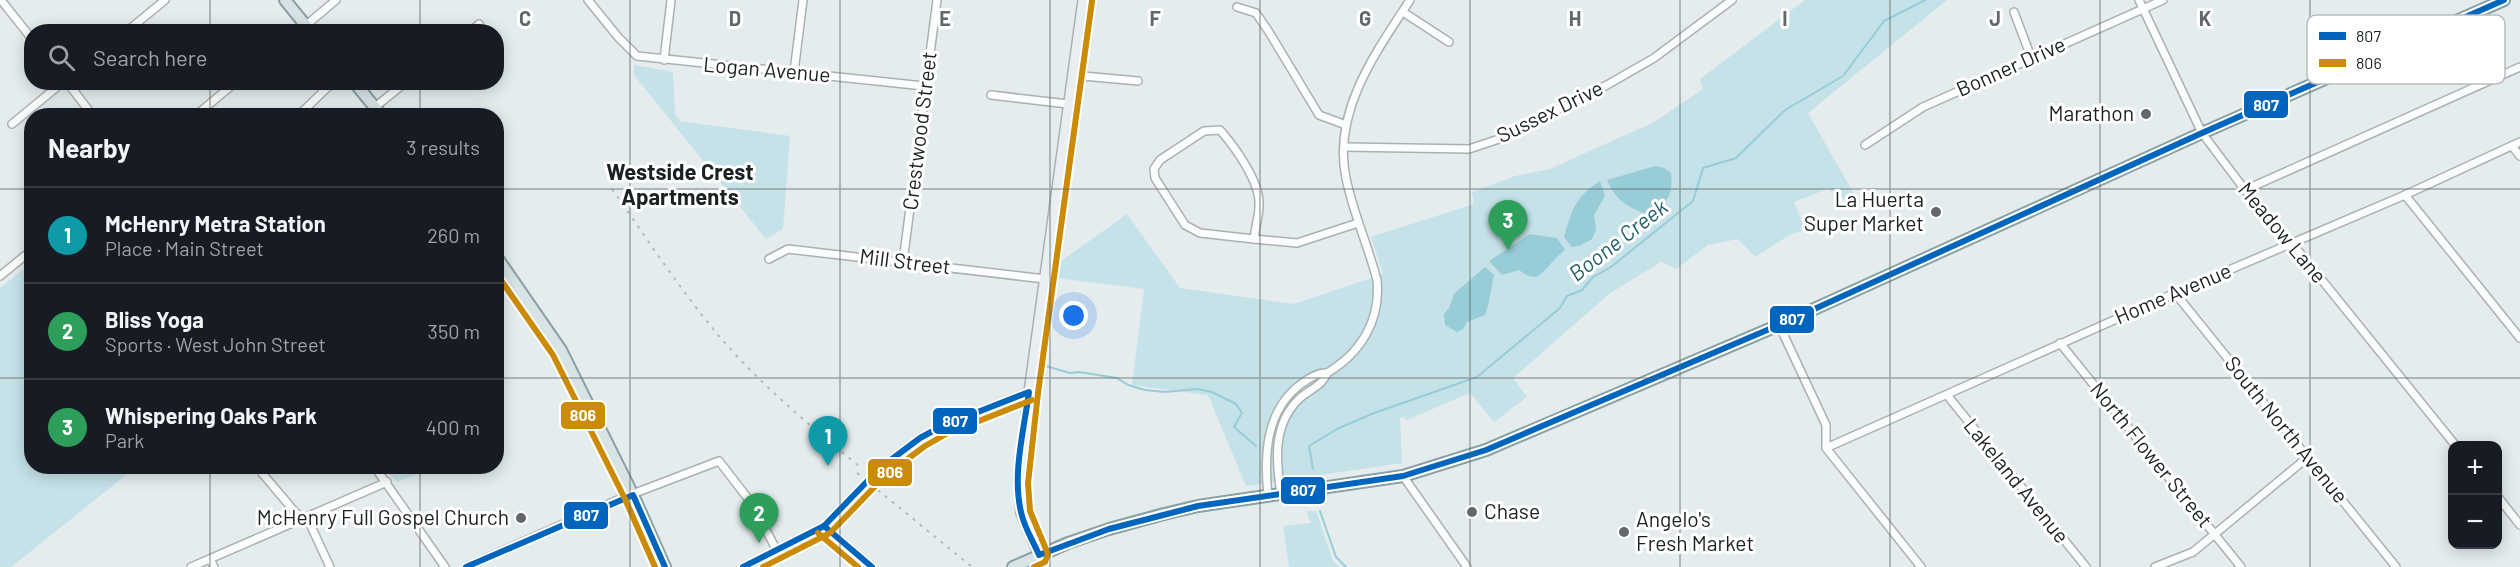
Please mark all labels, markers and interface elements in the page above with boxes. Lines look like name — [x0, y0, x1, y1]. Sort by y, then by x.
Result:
text: C — [519, 6, 531, 30]
text: D — [729, 6, 741, 30]
text: E — [939, 6, 951, 30]
text: F — [1149, 6, 1161, 30]
text: G — [1359, 6, 1371, 30]
text: H — [1569, 6, 1581, 30]
text: I — [1782, 6, 1788, 30]
text: J — [1989, 6, 2001, 30]
text: K — [2199, 6, 2212, 30]
legend — [2307, 15, 2505, 84]
search box — [24, 24, 504, 90]
text: 807 — [2356, 26, 2381, 45]
street label: Bonner Drive — [1952, 30, 2069, 101]
icon: search — [45, 41, 78, 74]
text: Search here — [93, 44, 207, 70]
street label: Logan Avenue — [702, 50, 832, 87]
street label: Crestwood Street — [896, 50, 941, 212]
text: 806 — [2356, 53, 2382, 72]
street label: Sussex Drive — [1492, 74, 1607, 147]
line badge: 807 — [2243, 90, 2289, 119]
text: 807 — [2253, 95, 2279, 114]
place label: Marathon — [2048, 100, 2134, 125]
marker: Marathon — [2139, 107, 2153, 121]
text: Nearby — [48, 132, 130, 163]
text: 3 results — [406, 135, 480, 159]
district label: Westside Crest Apartments — [606, 158, 754, 209]
street label: Meadow Lane — [2234, 177, 2332, 287]
place label: La Huerta Super Market — [1804, 186, 1924, 235]
water label: Boone Creek — [1563, 193, 1672, 286]
pin: 3 — [1488, 200, 1528, 250]
marker: La Huerta Super Market — [1929, 205, 1943, 219]
text: McHenry Metra Station — [105, 210, 326, 236]
text: 1 — [64, 223, 71, 247]
text: 260 m — [427, 223, 480, 247]
text: Place · Main Street — [105, 236, 264, 260]
street label: Mill Street — [858, 243, 952, 278]
street label: Home Avenue — [2110, 257, 2235, 328]
your location — [1059, 301, 1088, 330]
line badge: 807 — [1769, 305, 1815, 334]
text: Bliss Yoga — [105, 306, 204, 332]
text: 807 — [1779, 309, 1805, 328]
text: 2 — [62, 319, 73, 343]
text: 350 m — [428, 319, 480, 343]
text: Sports · West John Street — [105, 332, 326, 356]
street label: South North Avenue — [2220, 351, 2354, 507]
street label: North Flower Street — [2086, 376, 2218, 532]
line badge: 806 — [560, 401, 606, 430]
text: Whispering Oaks Park — [105, 402, 317, 428]
text: 806 — [570, 405, 597, 424]
line badge: 807 — [932, 407, 978, 435]
text: 807 — [942, 411, 968, 430]
street label: Lakeland Avenue — [1959, 413, 2075, 547]
text: 3 — [62, 415, 73, 439]
text: 400 m — [426, 415, 480, 439]
pin: 1 — [808, 416, 848, 466]
text: Park — [105, 428, 144, 452]
map controls — [2448, 441, 2502, 549]
button: + — [2448, 441, 2502, 495]
line badge: 806 — [867, 458, 913, 487]
text: 806 — [877, 462, 904, 481]
line badge: 807 — [1280, 476, 1326, 505]
text: 807 — [1290, 480, 1316, 499]
pin: 2 — [740, 494, 778, 543]
button: − — [2448, 495, 2502, 549]
place label: Chase — [1484, 498, 1540, 523]
line badge: 807 — [563, 501, 609, 530]
place label: McHenry Full Gospel Church — [257, 504, 509, 529]
text: 807 — [573, 505, 599, 524]
marker: Chase — [1465, 505, 1479, 519]
place label: Angelo's Fresh Market — [1636, 506, 1754, 555]
marker: McHenry Full Gospel Church — [514, 511, 528, 525]
marker: Angelo's Fresh Market — [1617, 525, 1631, 539]

